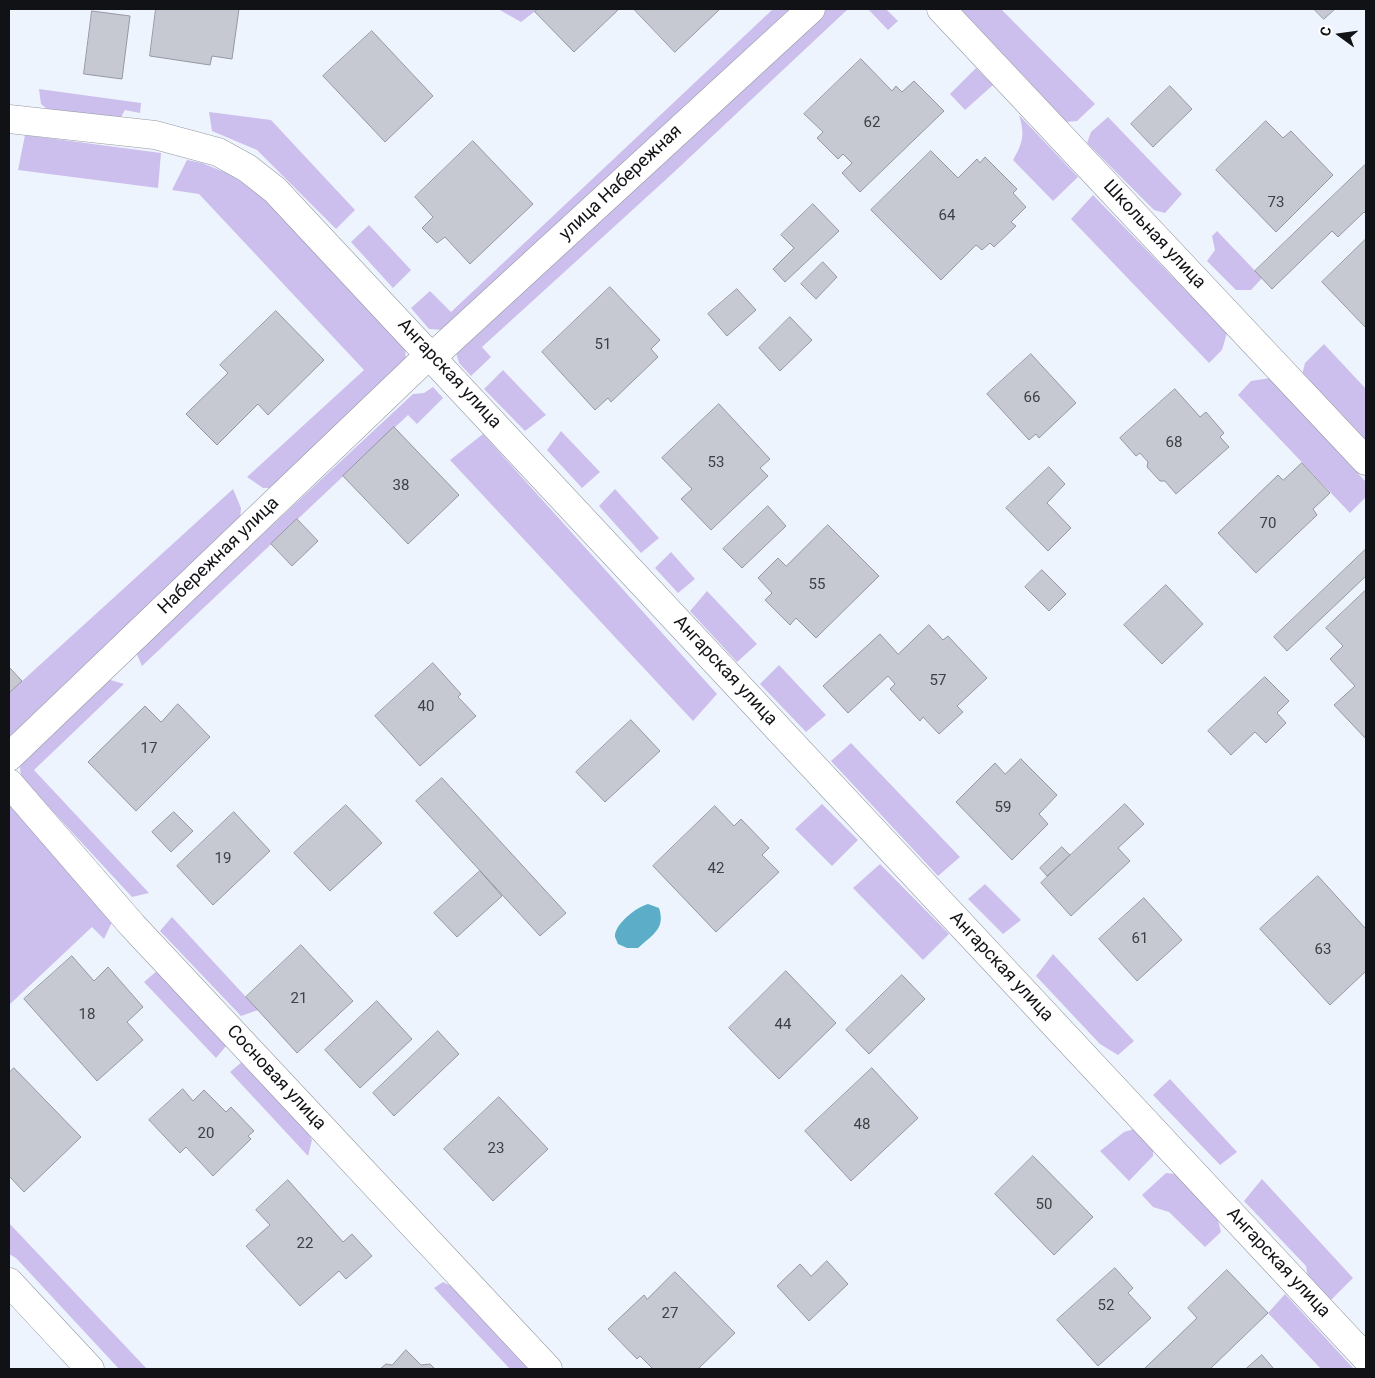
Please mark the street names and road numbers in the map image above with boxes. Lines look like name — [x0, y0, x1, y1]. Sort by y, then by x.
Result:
street label: улица Набережная — [555, 121, 687, 245]
street label: Школьная улица — [1098, 176, 1210, 294]
street label: Ангарская улица — [393, 315, 505, 433]
street label: Набережная улица — [154, 493, 284, 619]
street label: Ангарская улица — [669, 612, 781, 730]
street label: Ангарская улица — [945, 908, 1057, 1026]
street label: Сосновая улица — [222, 1021, 330, 1135]
street label: Ангарская улица — [1222, 1204, 1334, 1322]

